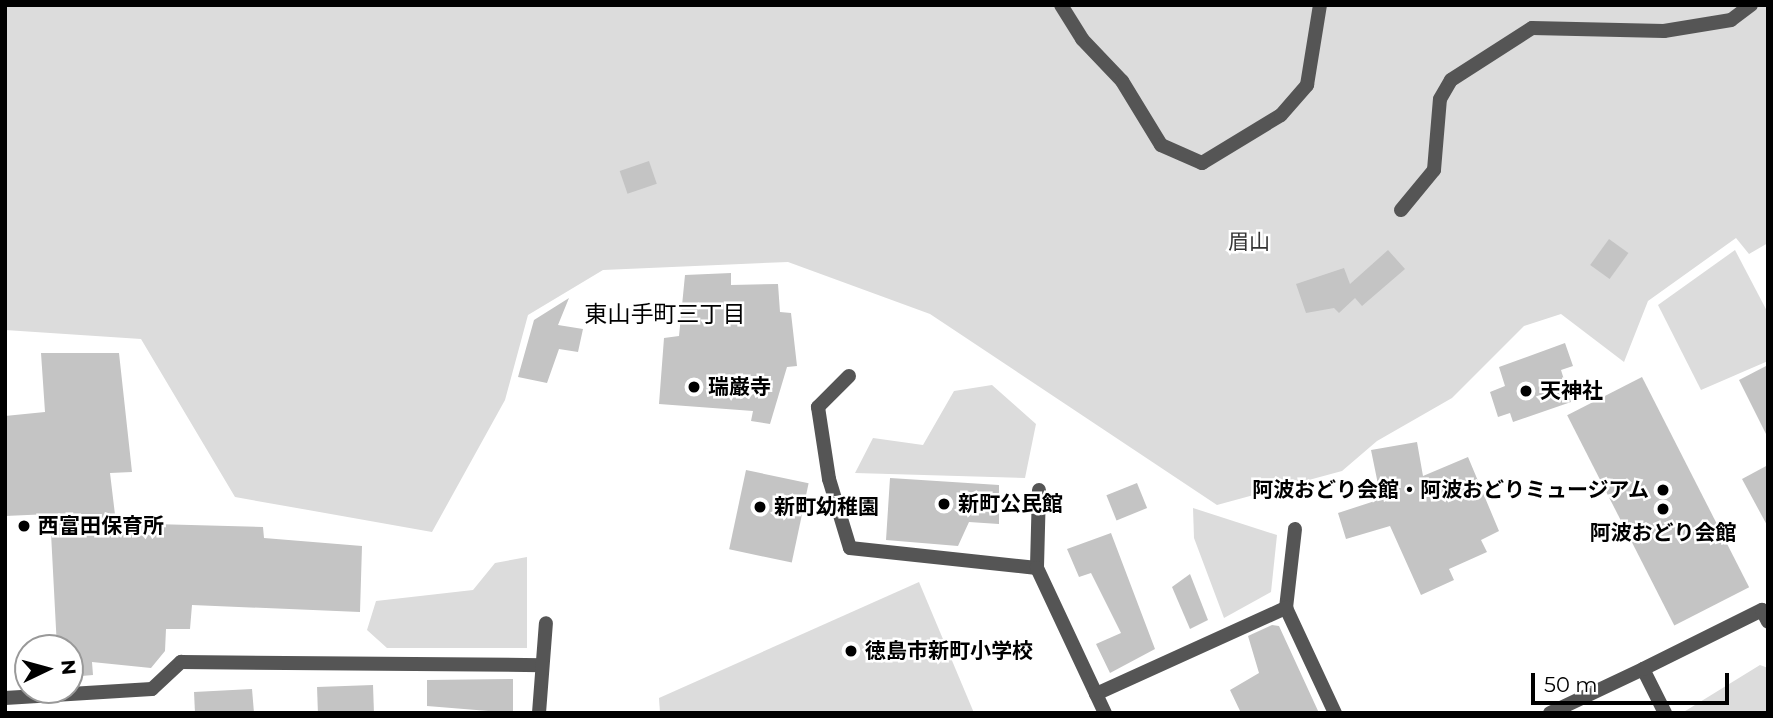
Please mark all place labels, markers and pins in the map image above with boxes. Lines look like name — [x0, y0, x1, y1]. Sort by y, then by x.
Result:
place label: 瑞巌寺 — [708, 374, 771, 400]
place label: 天神社 — [1540, 378, 1603, 404]
marker: 瑞巌寺 — [686, 379, 702, 395]
marker: 天神社 — [1518, 383, 1534, 399]
place label: 阿波おどり会館・阿波おどりミュージアム — [1250, 477, 1649, 503]
marker: 阿波おどり会館・阿波おどりミュージアム — [1655, 482, 1671, 498]
place label: 新町公民館 — [958, 491, 1063, 517]
place label: 新町幼稚園 — [774, 494, 879, 520]
marker: 新町公民館 — [936, 496, 952, 512]
marker: 新町幼稚園 — [752, 499, 768, 515]
marker: 阿波おどり会館 — [1655, 501, 1671, 517]
place label: 西富田保育所 — [38, 513, 164, 539]
marker: 西富田保育所 — [16, 518, 32, 534]
place label: 阿波おどり会館 — [1590, 520, 1736, 546]
place label: 徳島市新町小学校 — [865, 638, 1033, 664]
marker: 徳島市新町小学校 — [843, 643, 859, 659]

